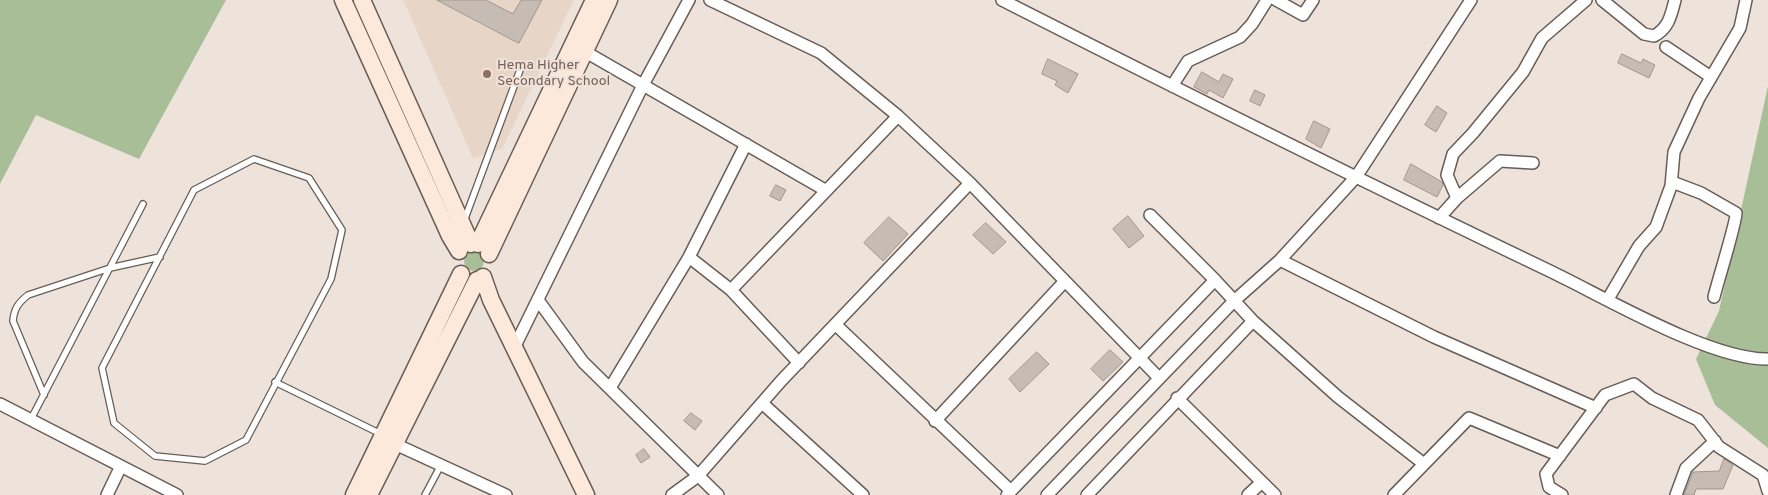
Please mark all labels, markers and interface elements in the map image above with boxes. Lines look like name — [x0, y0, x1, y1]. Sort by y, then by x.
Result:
place label: Hema Higher Secondary School — [497, 58, 610, 90]
marker: Hema Higher Secondary School — [481, 68, 493, 80]

